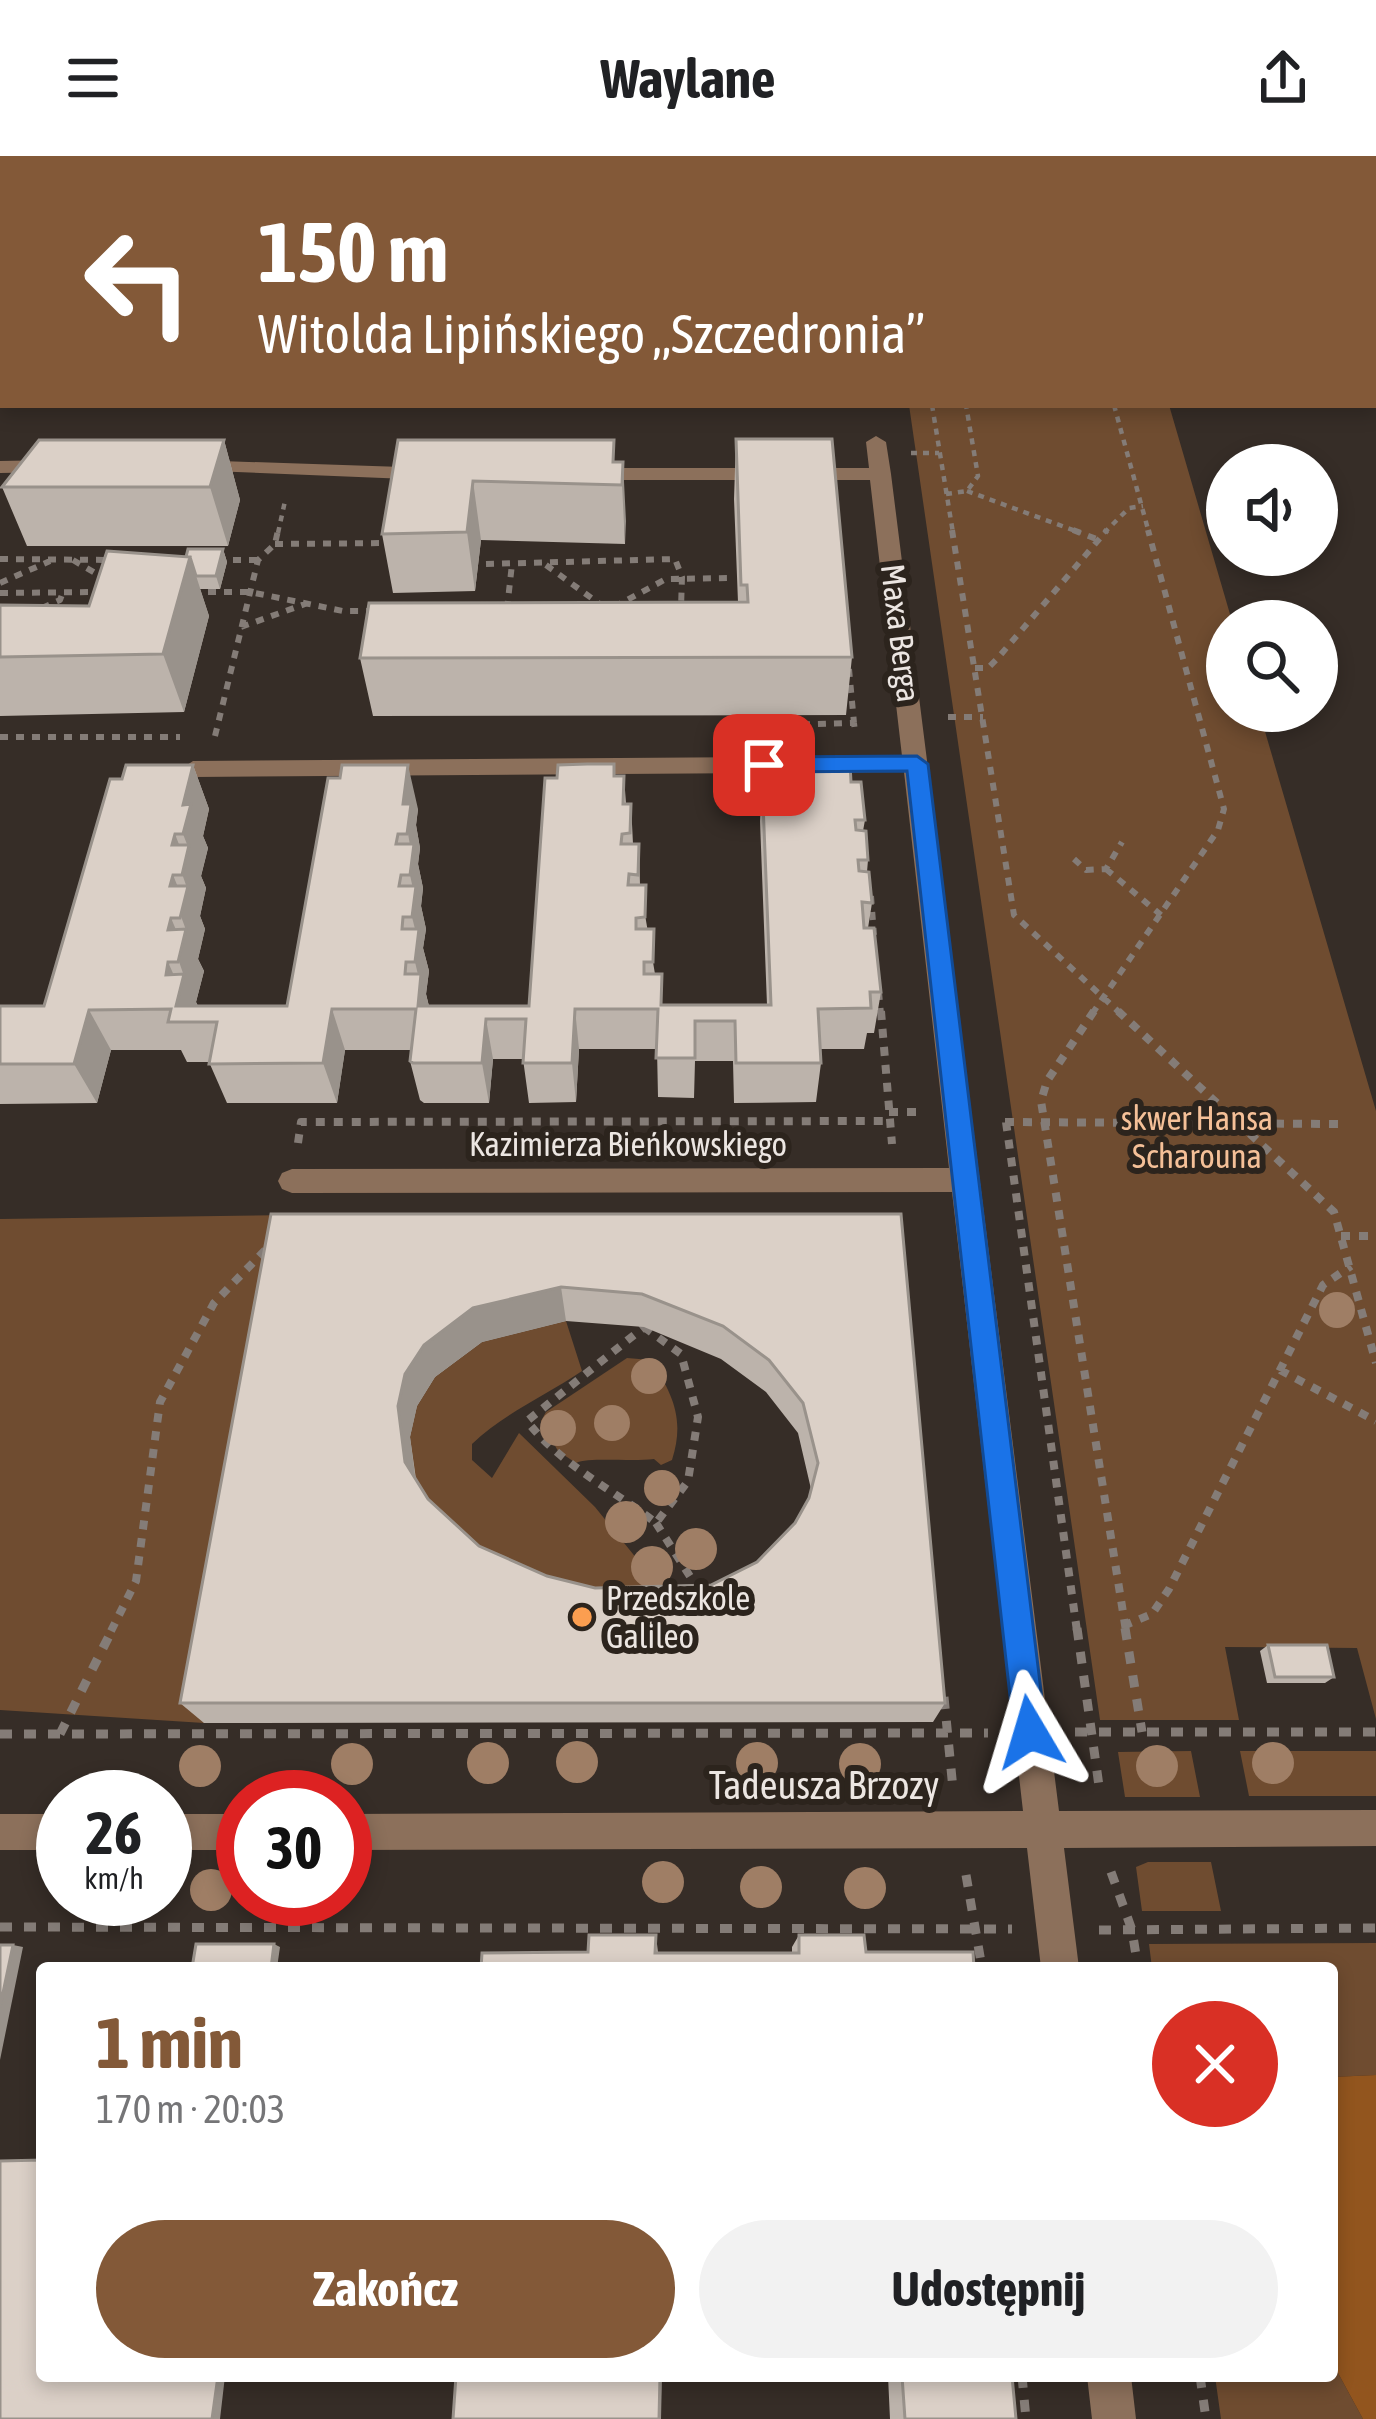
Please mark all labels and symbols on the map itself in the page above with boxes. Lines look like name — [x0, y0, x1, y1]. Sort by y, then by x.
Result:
street label: Maxa Berga — [874, 562, 928, 704]
pin — [713, 714, 815, 816]
park label: skwer Hansa Scharouna — [1121, 1099, 1273, 1175]
street label: Kazimierza Bieńkowskiego — [469, 1125, 787, 1163]
place label: Przedszkole Galileo — [606, 1579, 750, 1655]
marker: Przedszkole Galileo — [569, 1604, 595, 1630]
position arrow — [967, 1669, 1093, 1795]
street label: Tadeusza Brzozy — [709, 1763, 939, 1807]
speed limit sign: 30 — [216, 1770, 372, 1926]

